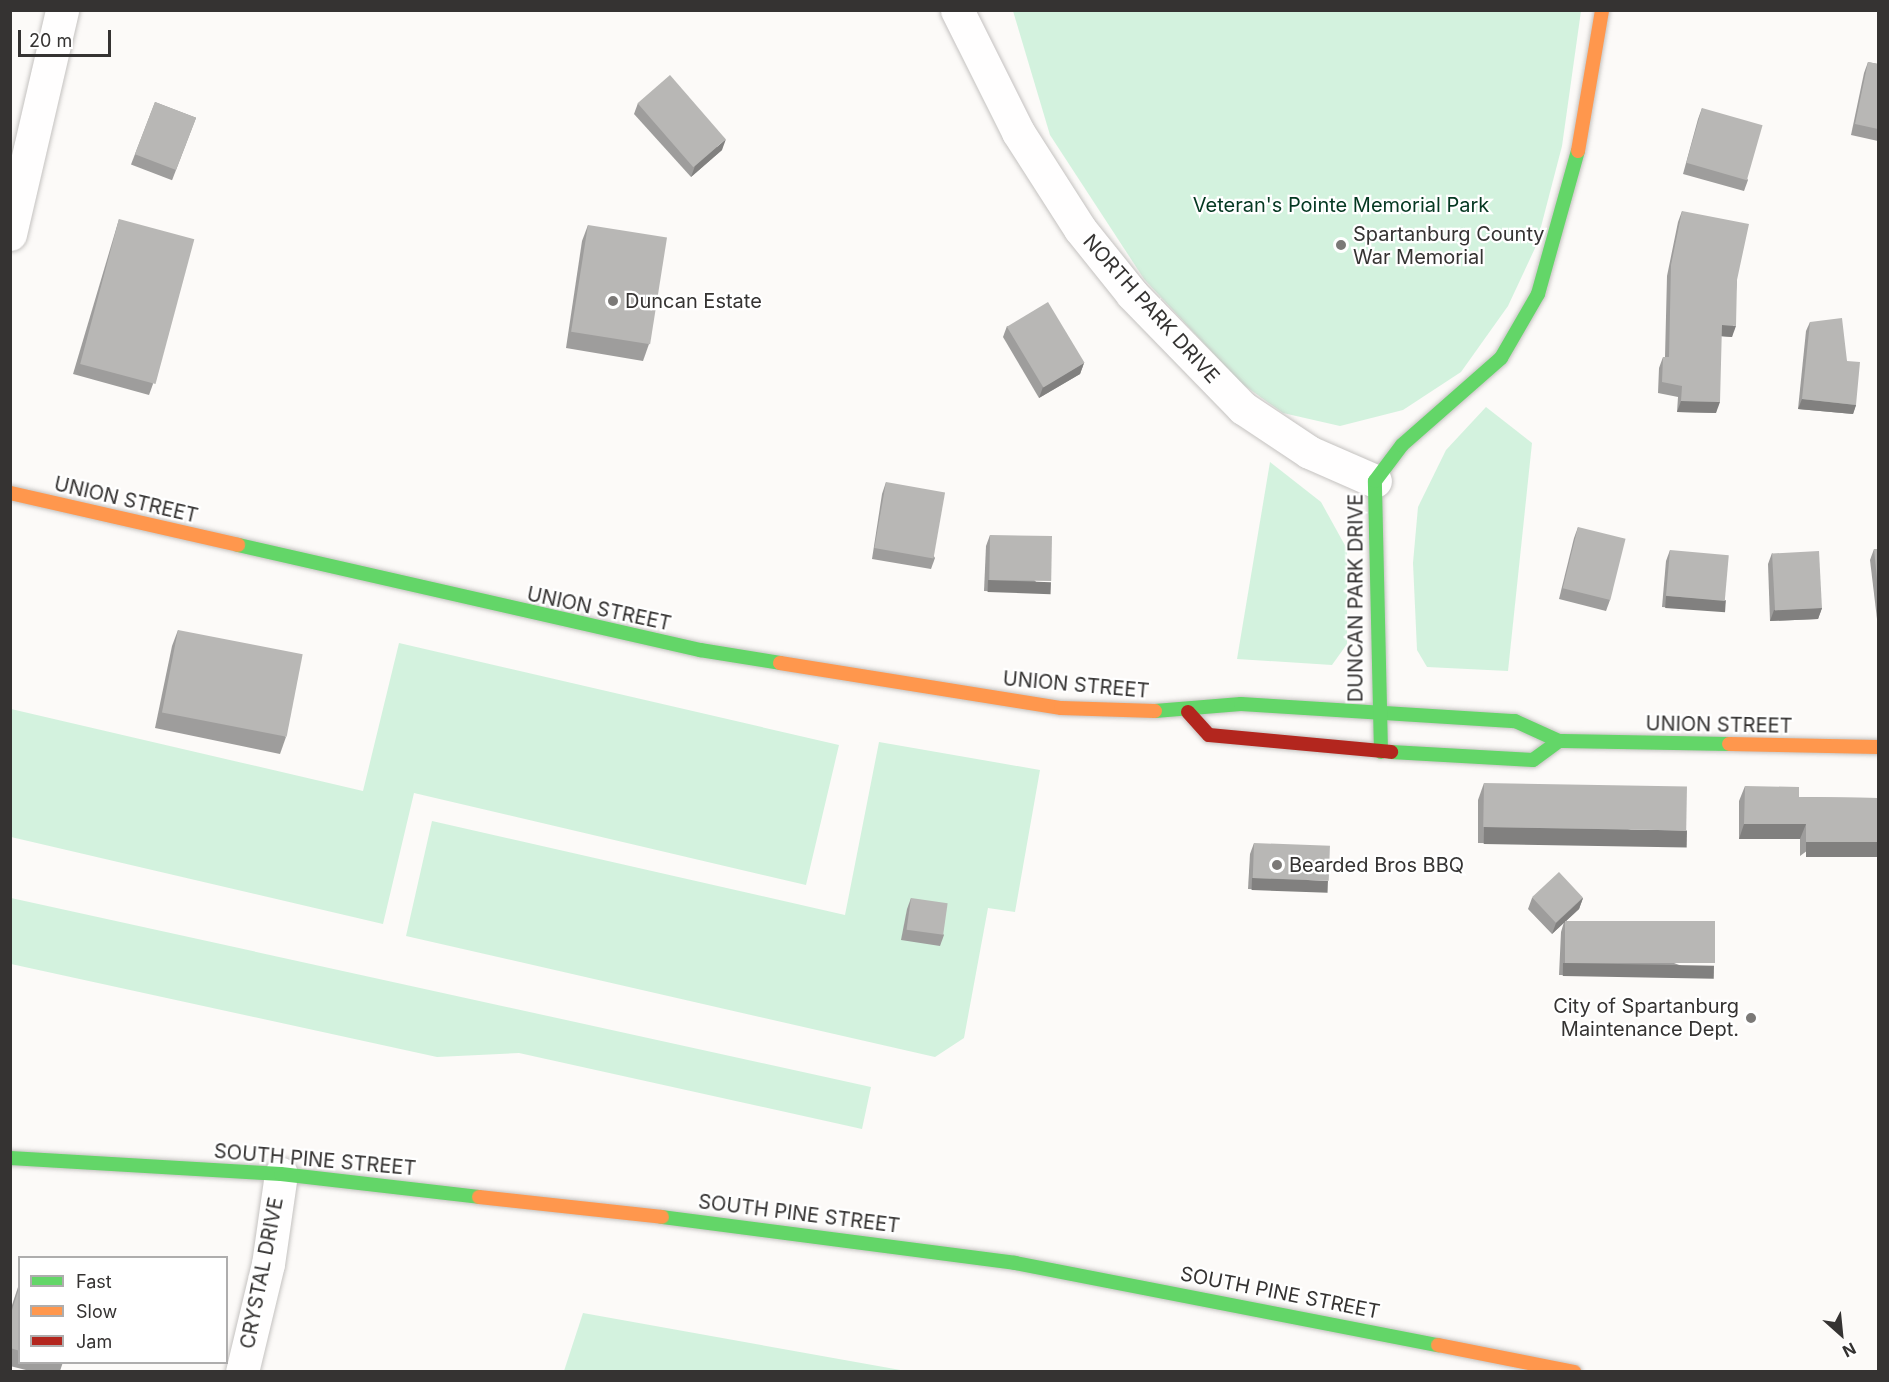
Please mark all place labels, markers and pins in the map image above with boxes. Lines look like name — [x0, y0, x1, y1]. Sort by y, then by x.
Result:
place label: Spartanburg County War Memorial — [1353, 222, 1545, 269]
marker: Spartanburg County War Memorial — [1334, 238, 1348, 252]
place label: Duncan Estate — [625, 289, 762, 313]
marker: Duncan Estate — [606, 294, 620, 308]
place label: Bearded Bros BBQ — [1289, 853, 1464, 877]
marker: Bearded Bros BBQ — [1270, 858, 1284, 872]
place label: City of Spartanburg Maintenance Dept. — [1553, 994, 1739, 1041]
marker: City of Spartanburg Maintenance Dept. — [1744, 1011, 1758, 1025]

